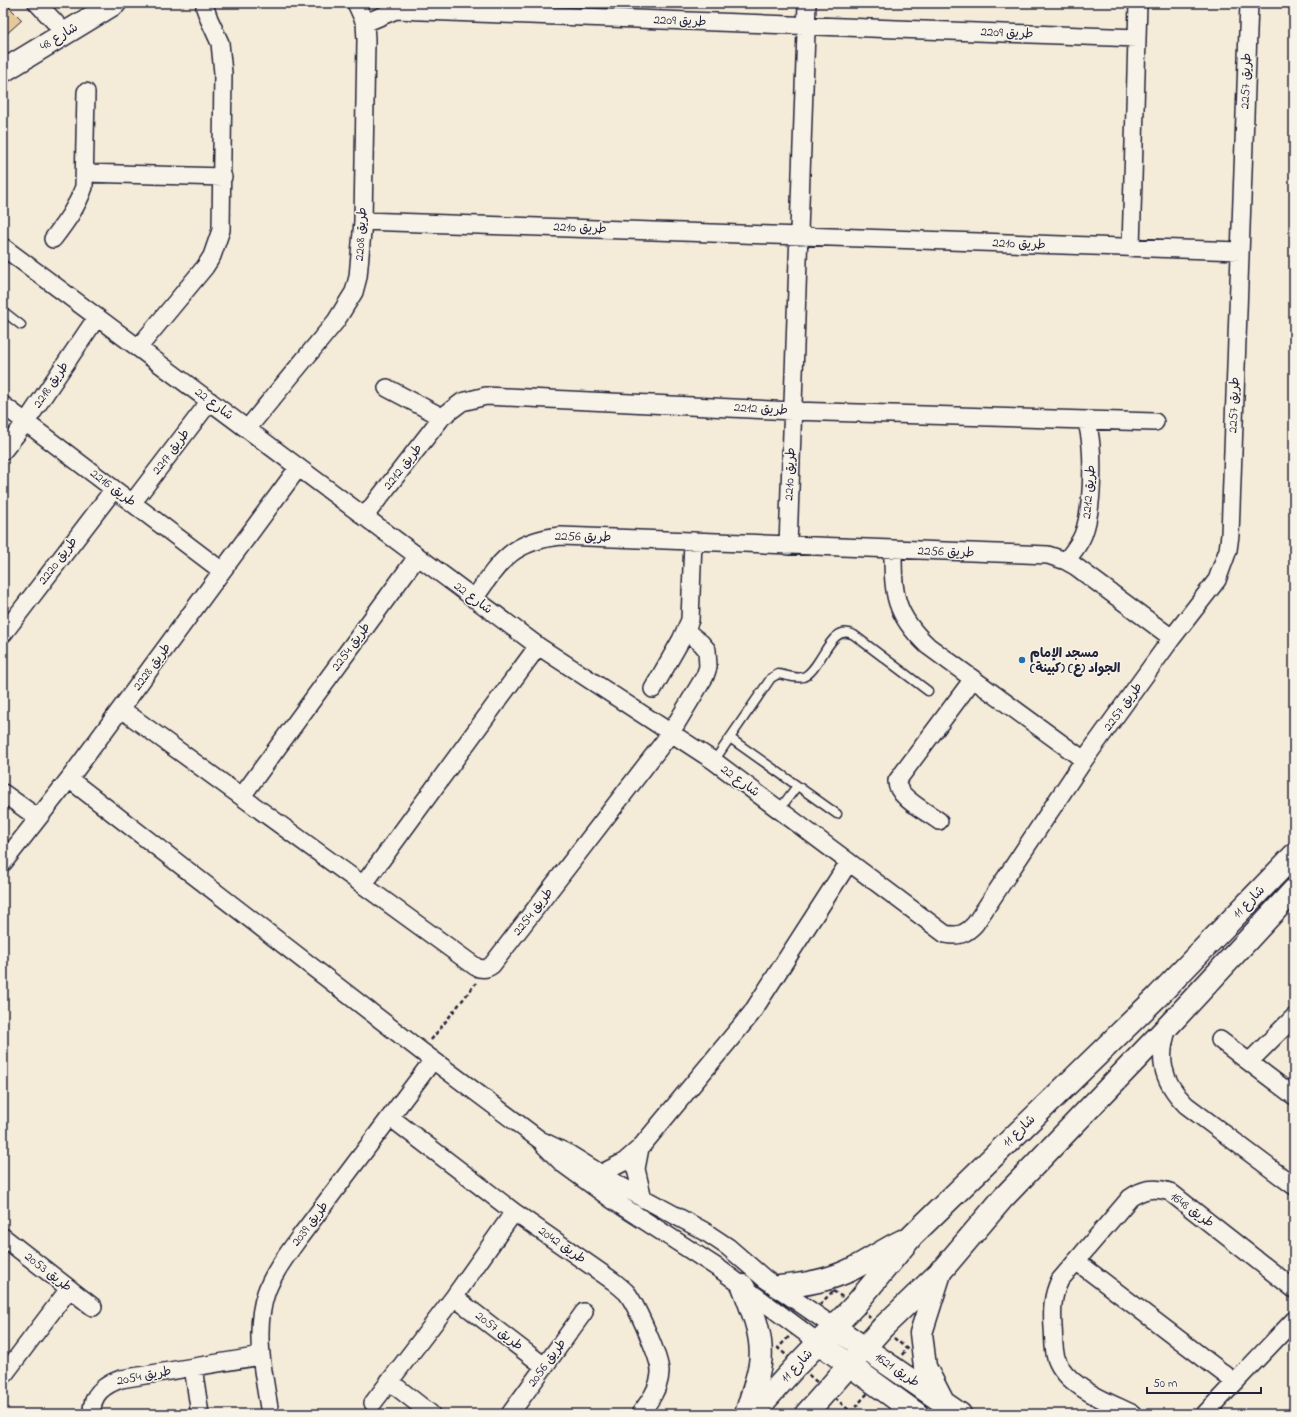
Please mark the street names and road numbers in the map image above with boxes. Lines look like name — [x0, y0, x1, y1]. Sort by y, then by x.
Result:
street label: طريق 2209 — [653, 11, 707, 31]
street label: شارع 48 — [36, 18, 82, 56]
street label: طريق 2209 — [980, 23, 1034, 43]
street label: طريق 2257 — [1236, 53, 1256, 109]
street label: طريق 2208 — [350, 207, 372, 261]
street label: طريق 2210 — [553, 218, 607, 238]
street label: طريق 2210 — [992, 234, 1046, 254]
street label: طريق 2218 — [28, 358, 74, 412]
street label: طريق 2257 — [1224, 377, 1244, 433]
street label: شارع 22 — [191, 383, 237, 425]
street label: طريق 2212 — [733, 398, 789, 420]
street label: طريق 2217 — [147, 425, 195, 479]
street label: طريق 2212 — [379, 440, 427, 494]
street label: طريق 2210 — [780, 447, 800, 501]
street label: طريق 2216 — [86, 464, 140, 512]
street label: طريق 2212 — [1077, 464, 1101, 520]
street label: طريق 2256 — [555, 527, 611, 547]
street label: طريق 2220 — [34, 533, 82, 589]
street label: طريق 2256 — [917, 542, 975, 562]
street label: شارع 22 — [450, 577, 496, 619]
street label: طريق 2254 — [327, 619, 375, 675]
street label: طريق 2228 — [128, 639, 176, 695]
street label: طريق 2257 — [1099, 679, 1147, 735]
street label: شارع 22 — [716, 760, 764, 802]
street label: شارع 11 — [1228, 881, 1270, 923]
street label: طريق 2254 — [508, 884, 558, 940]
street label: شارع 11 — [998, 1110, 1040, 1152]
street label: طريق 1648 — [1166, 1187, 1218, 1233]
street label: طريق 2039 — [287, 1198, 333, 1250]
street label: طريق 2042 — [534, 1222, 590, 1268]
street label: طريق 2053 — [20, 1247, 76, 1297]
street label: طريق 2057 — [471, 1307, 527, 1355]
street label: طريق 2056 — [523, 1335, 571, 1391]
street label: شارع 11 — [777, 1345, 817, 1387]
street label: طريق 1621 — [871, 1348, 923, 1392]
street label: طريق 2054 — [115, 1361, 173, 1391]

